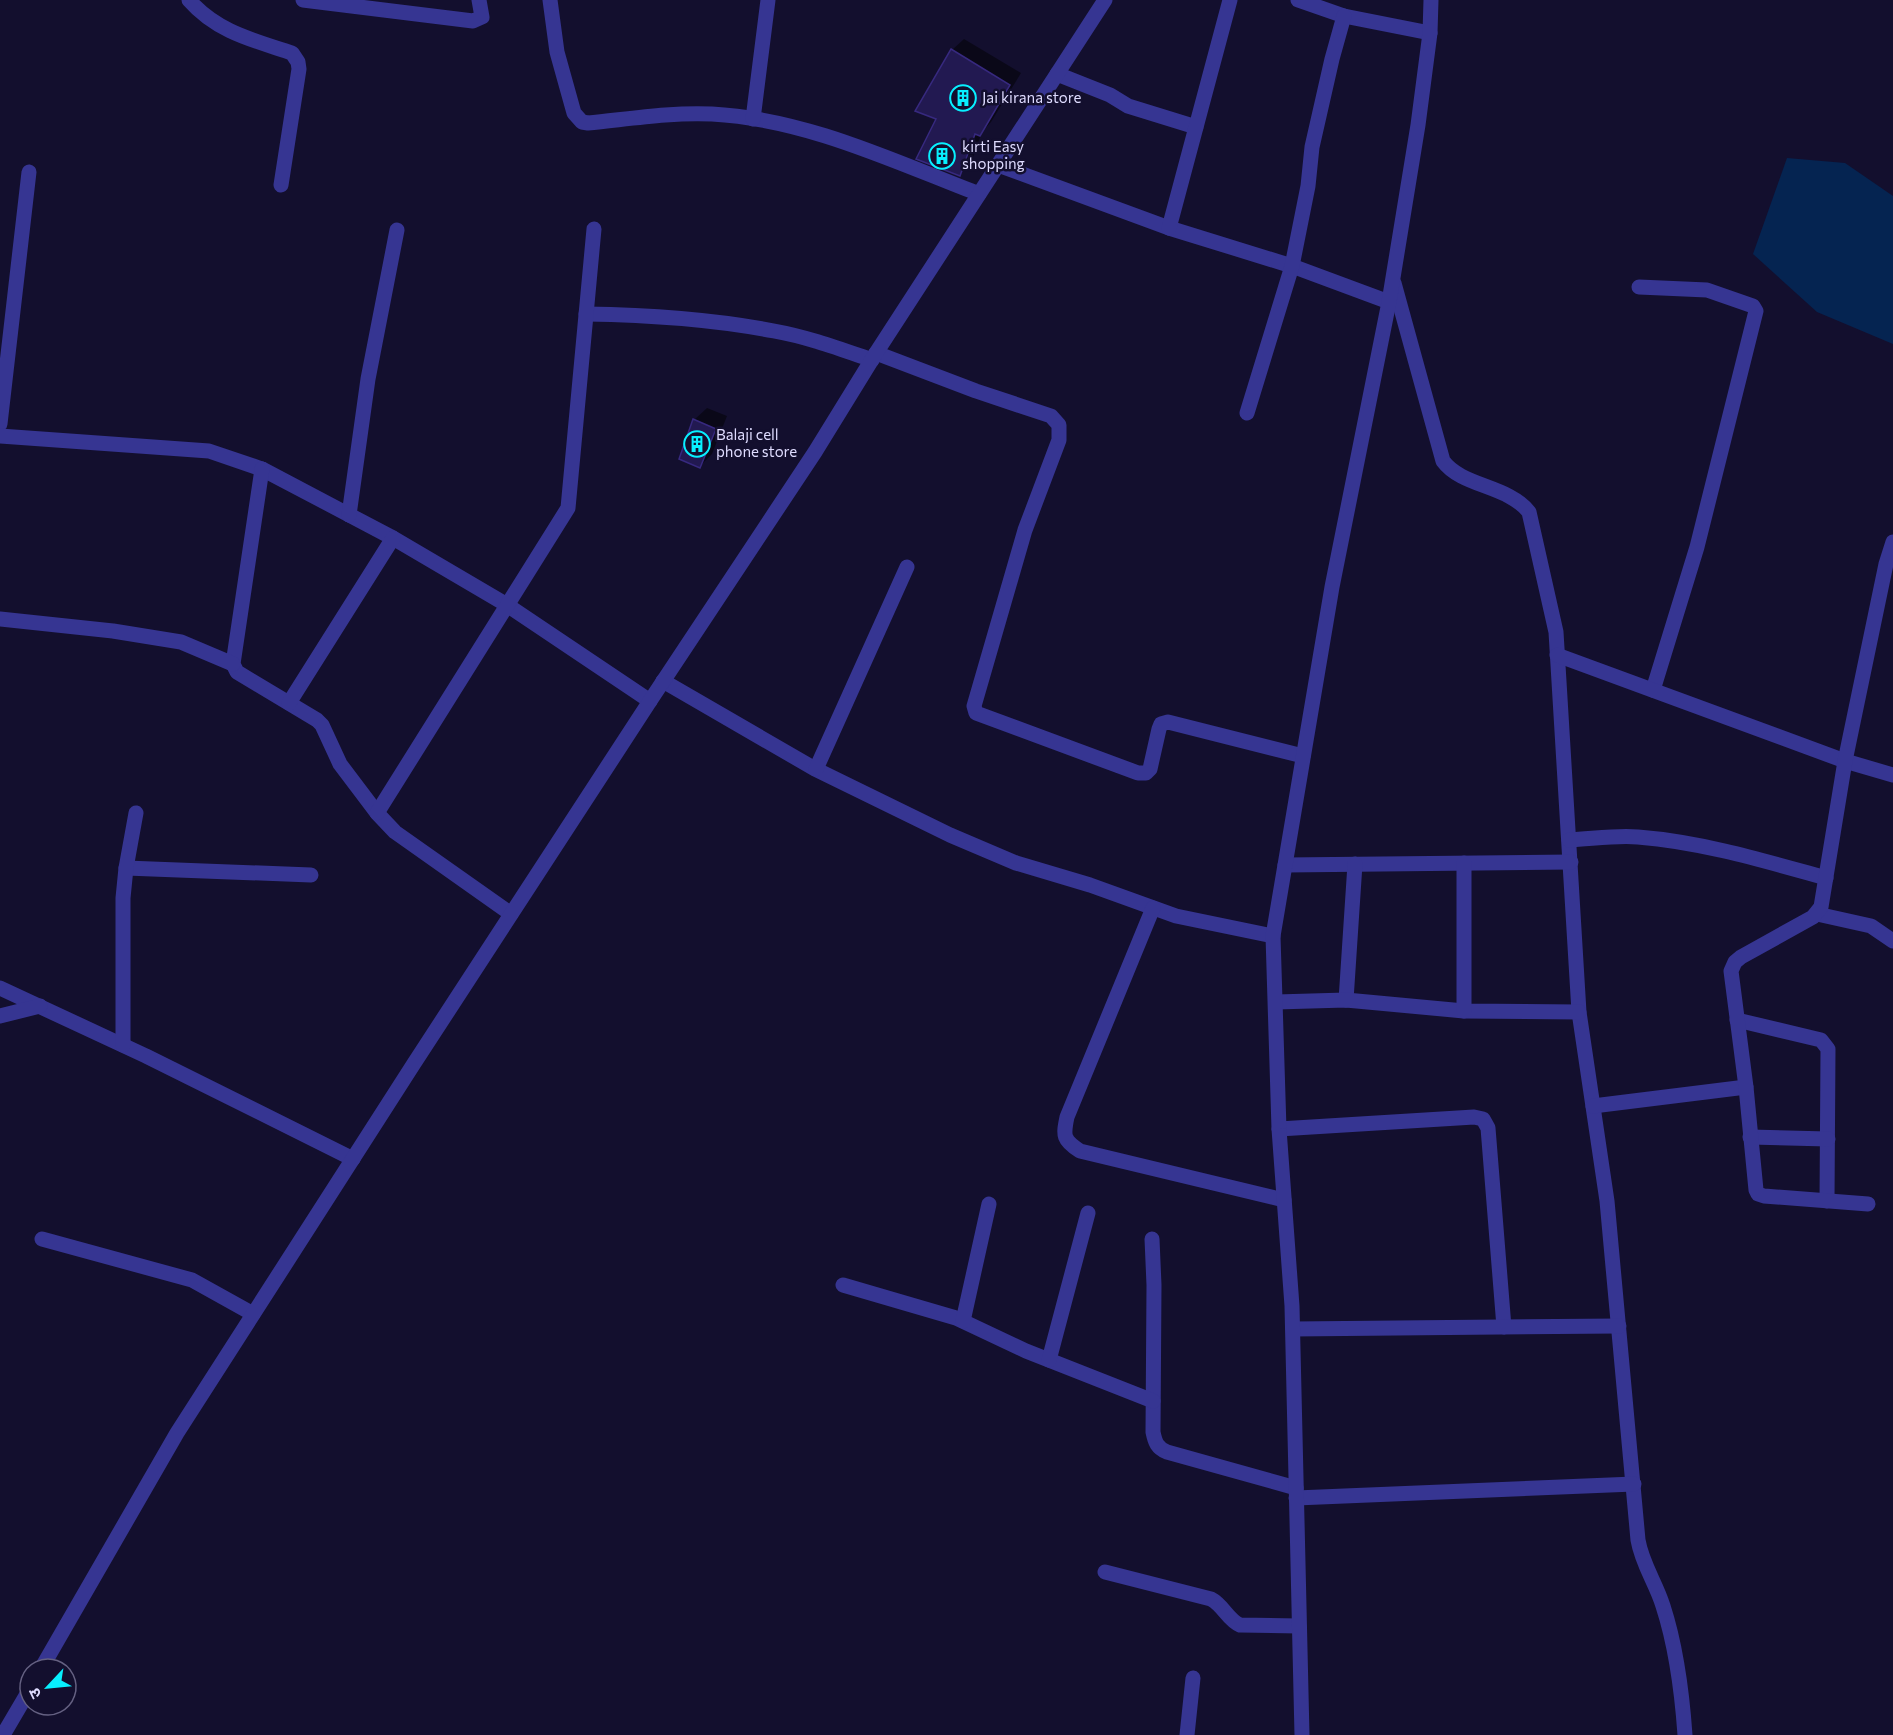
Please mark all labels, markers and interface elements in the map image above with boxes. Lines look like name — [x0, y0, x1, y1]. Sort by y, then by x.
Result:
building icon: Jai kirana store — [948, 83, 978, 113]
place label: Jai kirana store — [982, 88, 1081, 106]
place label: kirti Easy shopping — [962, 137, 1025, 172]
building icon: kirti Easy shopping — [927, 141, 957, 171]
place label: Balaji cell phone store — [716, 425, 797, 460]
building icon: Balaji cell phone store — [682, 429, 712, 459]
north arrow — [18, 1657, 78, 1717]
text: उ — [23, 1685, 45, 1702]

